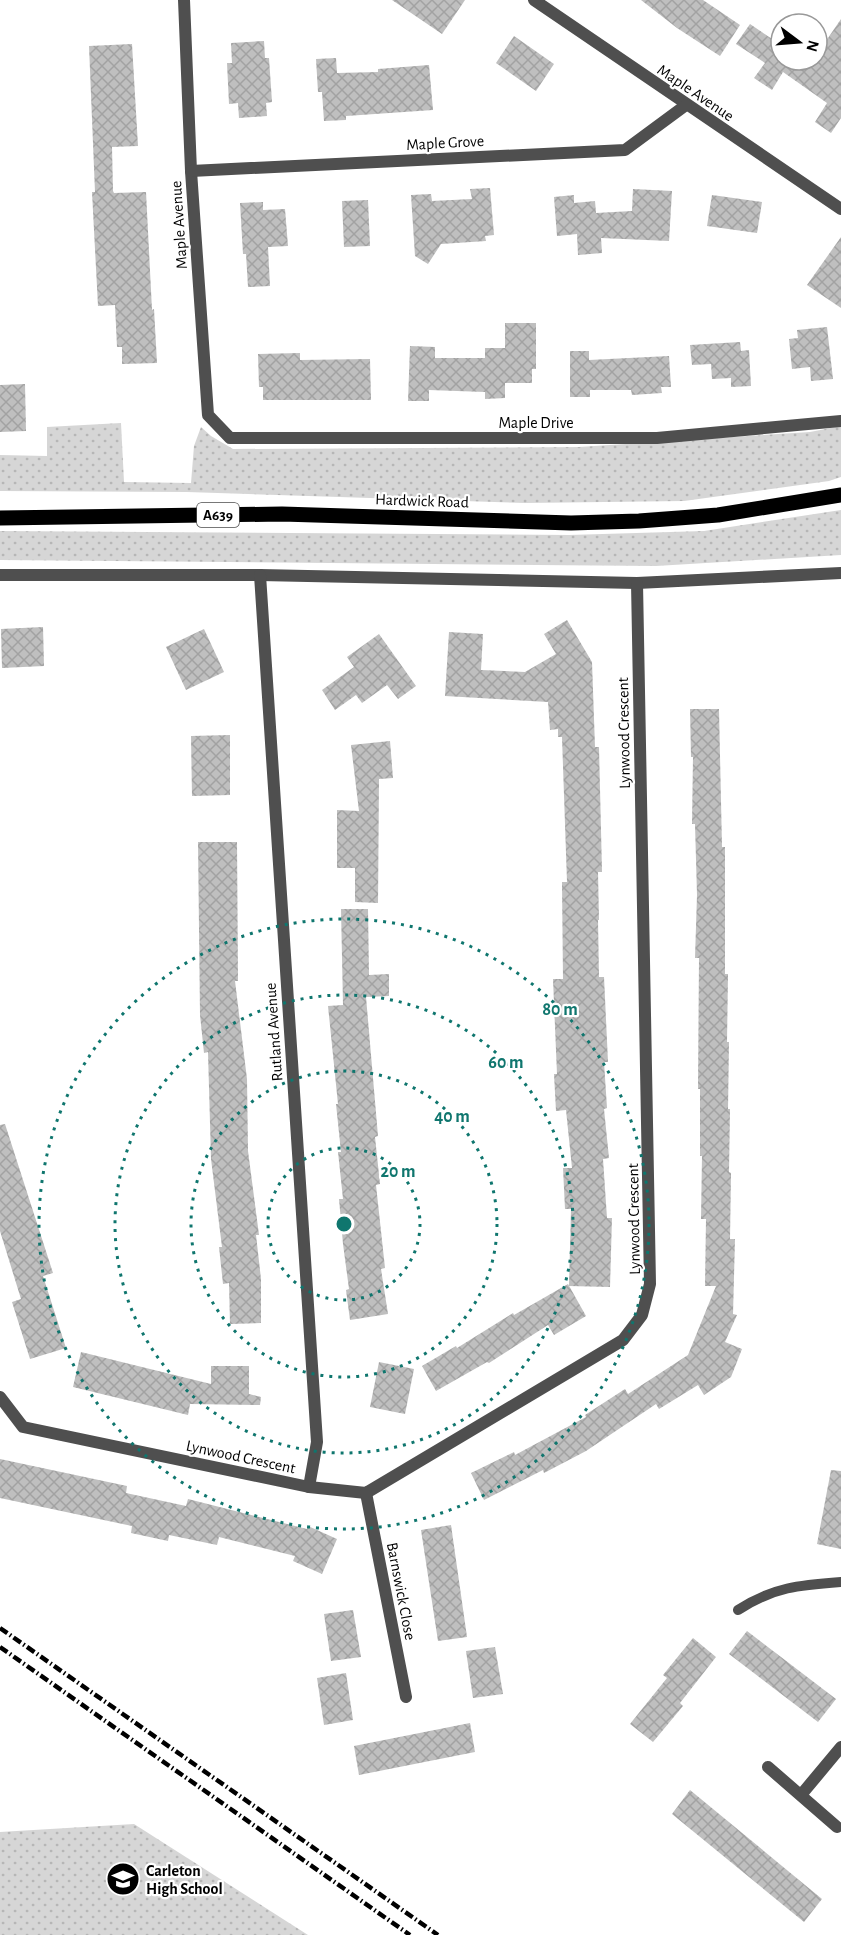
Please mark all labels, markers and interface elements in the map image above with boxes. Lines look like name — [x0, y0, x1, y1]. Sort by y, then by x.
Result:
north arrow — [769, 12, 829, 72]
text: N — [803, 38, 822, 53]
street label: Maple Avenue — [654, 61, 737, 124]
street label: Maple Grove — [406, 133, 484, 153]
street label: Maple Avenue — [168, 180, 190, 270]
street label: Maple Drive — [498, 415, 574, 431]
street label: Hardwick Road — [375, 491, 469, 511]
road number: A639 — [197, 503, 239, 527]
street label: Lynwood Crescent — [615, 677, 634, 789]
street label: Rutland Avenue — [263, 982, 285, 1082]
text: 80 m — [542, 1001, 578, 1019]
text: 60 m — [488, 1054, 524, 1072]
text: 40 m — [434, 1108, 470, 1126]
text: 20 m — [380, 1163, 416, 1181]
street label: Lynwood Crescent — [625, 1163, 644, 1275]
centre of rings — [334, 1214, 354, 1234]
street label: Lynwood Crescent — [184, 1438, 297, 1477]
street label: Barnswick Close — [384, 1541, 418, 1641]
school or university icon: Carleton High School — [105, 1861, 141, 1897]
place label: Carleton High School — [146, 1863, 223, 1897]

